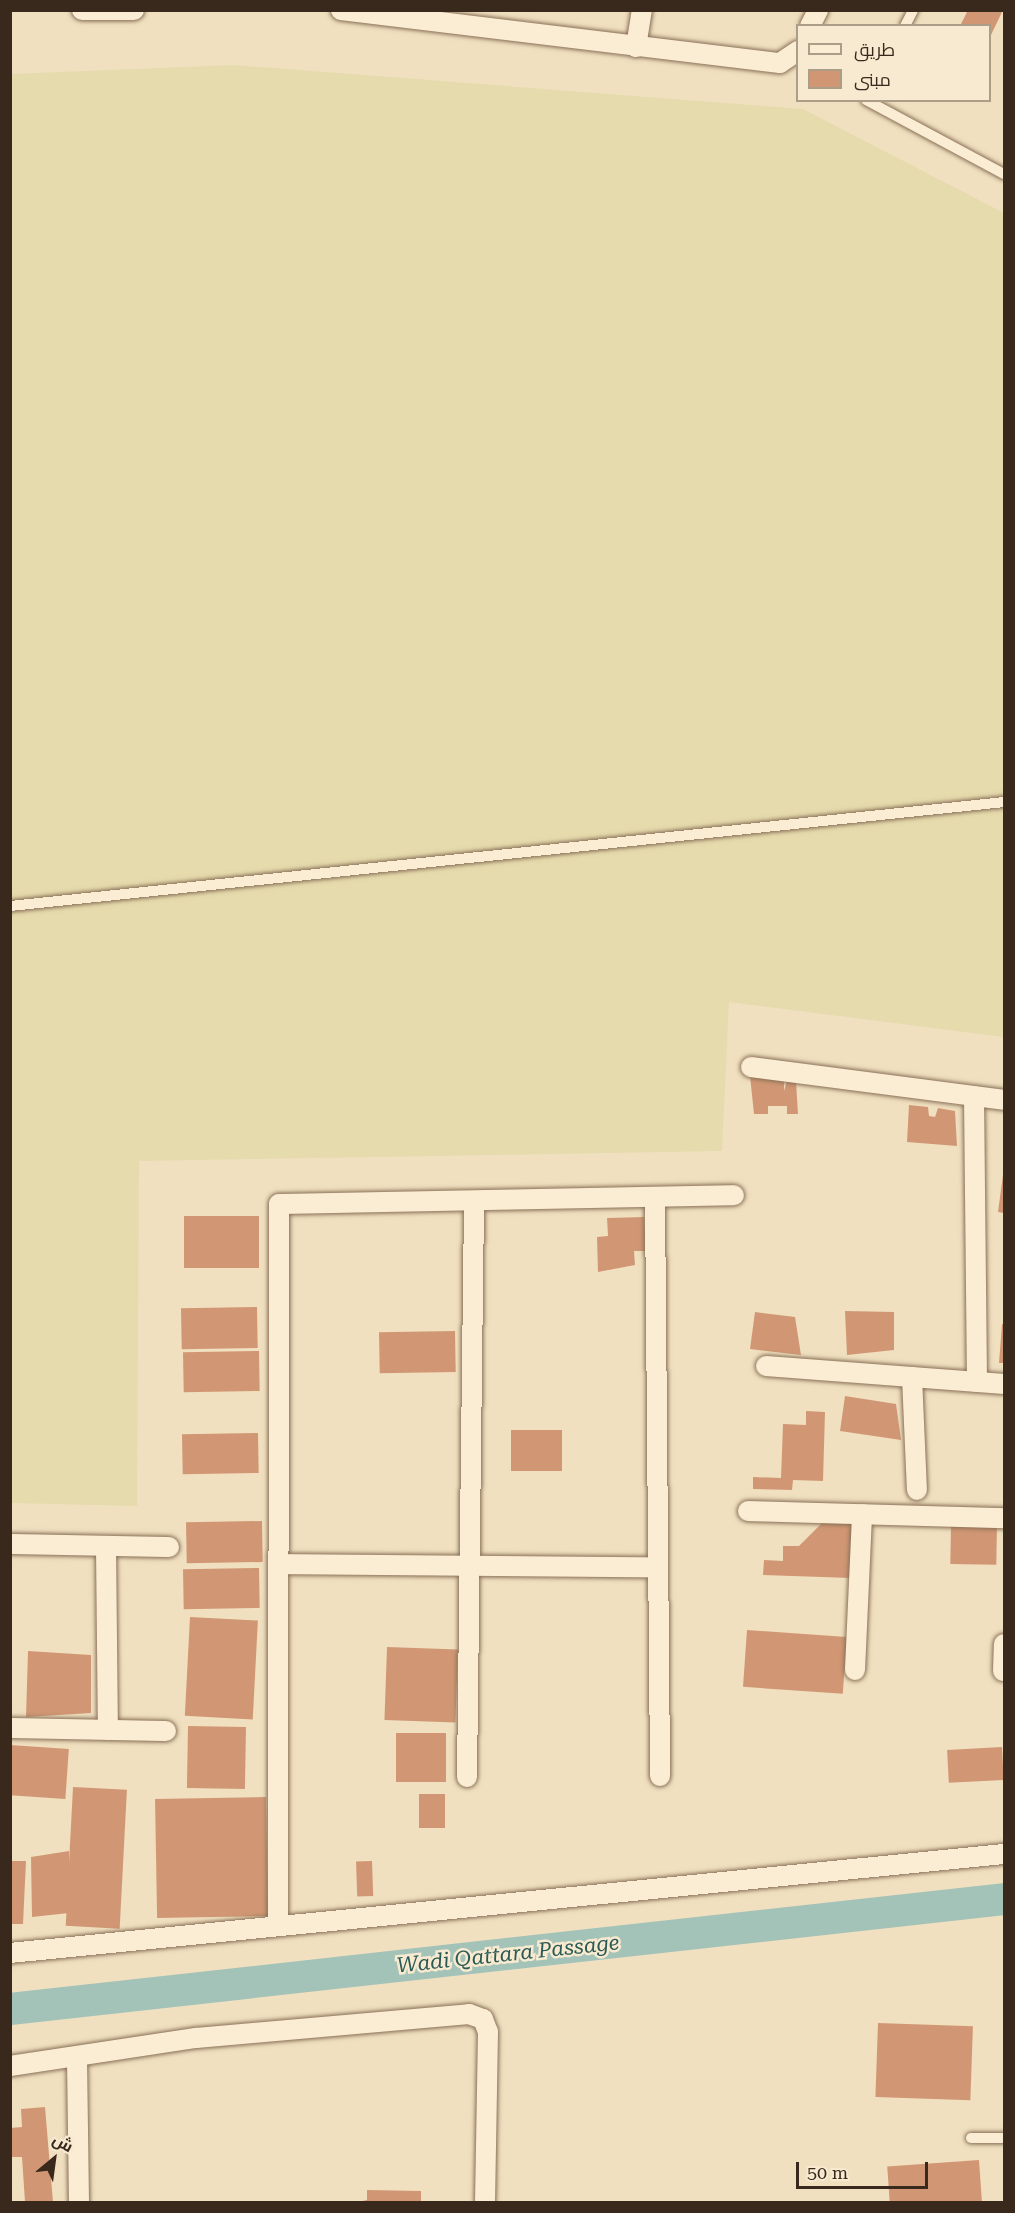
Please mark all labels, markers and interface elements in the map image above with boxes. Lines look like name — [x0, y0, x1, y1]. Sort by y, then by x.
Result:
legend — [796, 24, 991, 102]
text: طريق — [854, 39, 895, 60]
text: مبنى — [854, 69, 891, 90]
water label: Wadi Qattara Passage — [396, 1930, 620, 1978]
north arrow — [24, 2129, 84, 2189]
text: ش — [49, 2130, 77, 2156]
scale bar — [799, 2150, 931, 2188]
text: 50 m — [807, 2162, 848, 2183]

